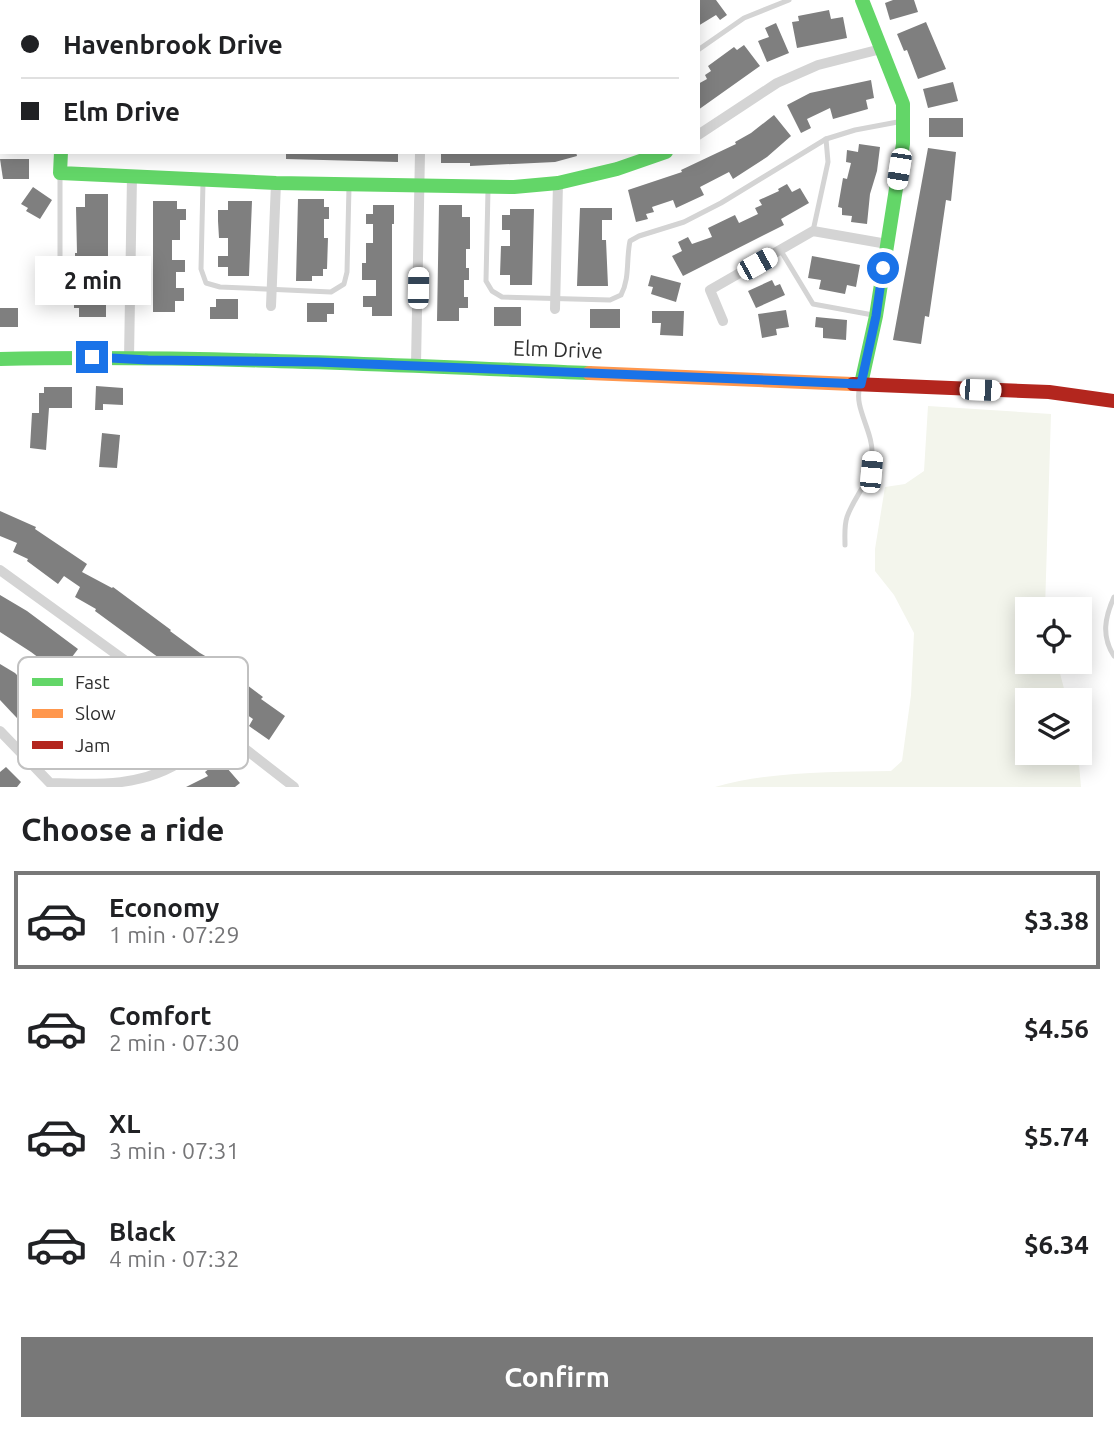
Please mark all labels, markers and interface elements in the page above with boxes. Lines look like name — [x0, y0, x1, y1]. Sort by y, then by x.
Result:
text: Havenbrook Drive — [63, 30, 283, 59]
text: Elm Drive — [63, 97, 180, 126]
car — [886, 147, 913, 191]
car — [734, 245, 781, 283]
route start — [867, 252, 899, 284]
callout: 2 min — [34, 256, 150, 304]
car — [408, 267, 429, 309]
text: 2 min — [64, 268, 122, 293]
street label: Elm Drive — [513, 335, 603, 363]
route end — [76, 341, 108, 373]
car — [959, 379, 1002, 401]
car — [859, 450, 884, 494]
map controls — [1015, 597, 1092, 765]
button: locate — [1015, 597, 1092, 674]
legend — [18, 657, 248, 769]
text: Fast — [75, 671, 110, 693]
button: layers — [1015, 688, 1092, 765]
text: Slow — [75, 702, 116, 724]
text: Jam — [75, 734, 111, 756]
text: Choose a ride — [21, 811, 224, 847]
icon: car — [25, 889, 88, 952]
text: Economy — [109, 893, 219, 922]
text: $3.38 — [1024, 906, 1089, 935]
text: 1 min · 07:29 — [109, 922, 240, 947]
icon: car — [25, 997, 88, 1060]
text: Comfort — [109, 1001, 212, 1030]
text: $4.56 — [1024, 1014, 1089, 1043]
text: 2 min · 07:30 — [109, 1030, 240, 1055]
icon: car — [25, 1105, 88, 1168]
text: XL — [109, 1109, 140, 1138]
text: $5.74 — [1024, 1122, 1089, 1151]
text: 3 min · 07:31 — [109, 1138, 240, 1163]
icon: car — [25, 1213, 88, 1276]
text: Black — [109, 1217, 176, 1246]
text: $6.34 — [1024, 1230, 1089, 1259]
text: 4 min · 07:32 — [109, 1246, 240, 1271]
button: Confirm — [21, 1337, 1093, 1417]

